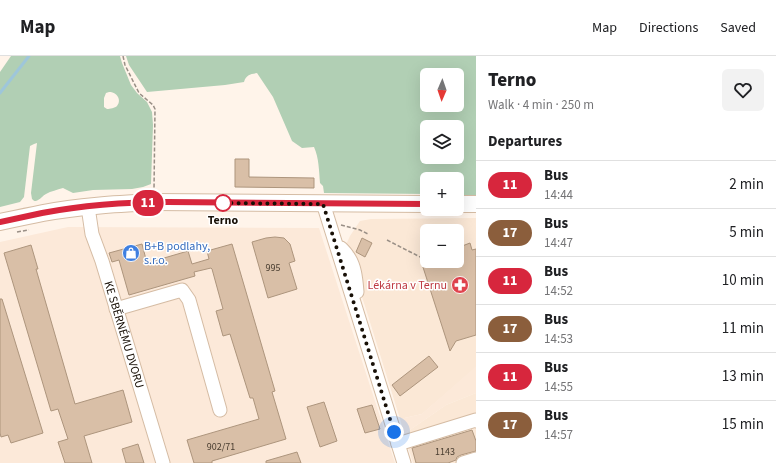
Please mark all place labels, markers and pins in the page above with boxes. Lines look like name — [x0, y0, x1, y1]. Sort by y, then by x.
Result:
marker: Terno — [214, 194, 232, 212]
place label: Terno — [208, 212, 238, 229]
place label: B+B podlahy, s.r.o. — [144, 238, 210, 269]
shop icon: B+B podlahy, s.r.o. — [121, 243, 141, 263]
pharmacy icon: Lékárna v Ternu — [450, 275, 470, 295]
place label: Lékárna v Ternu — [367, 277, 447, 294]

